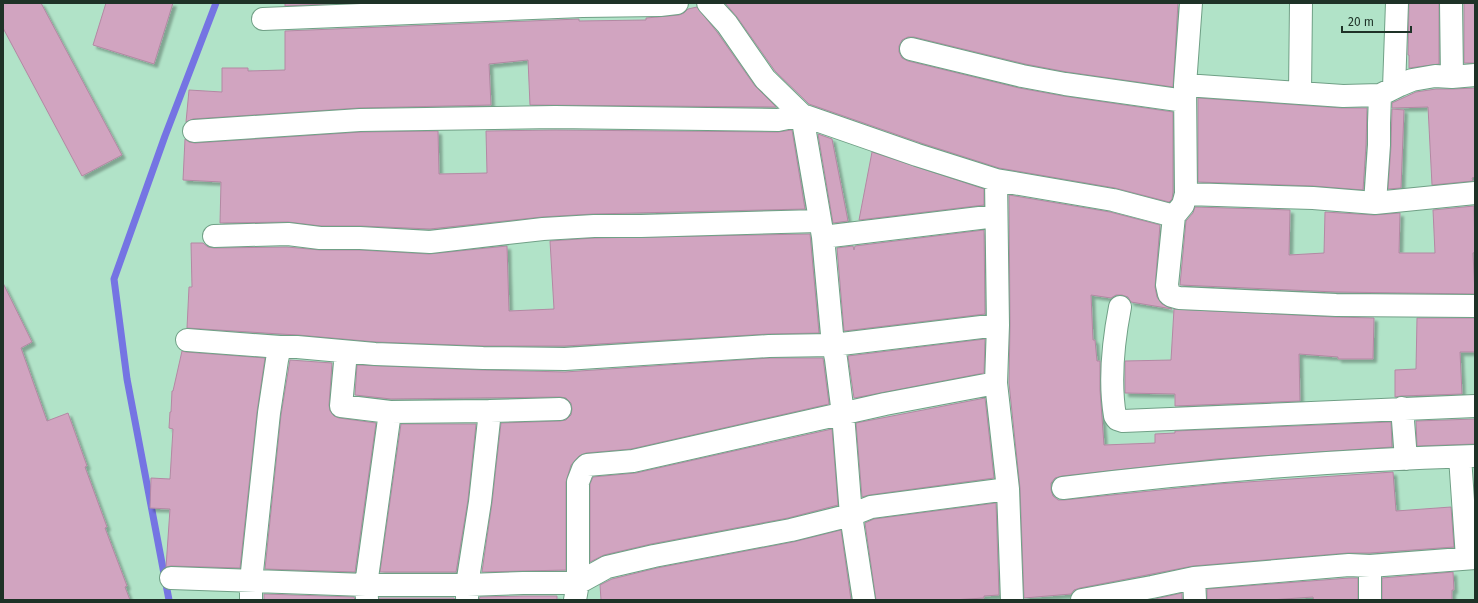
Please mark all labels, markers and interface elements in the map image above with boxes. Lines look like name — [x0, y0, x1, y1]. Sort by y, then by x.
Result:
scale bar — [1342, 8, 1411, 34]
text: 20 m — [1348, 15, 1374, 29]

